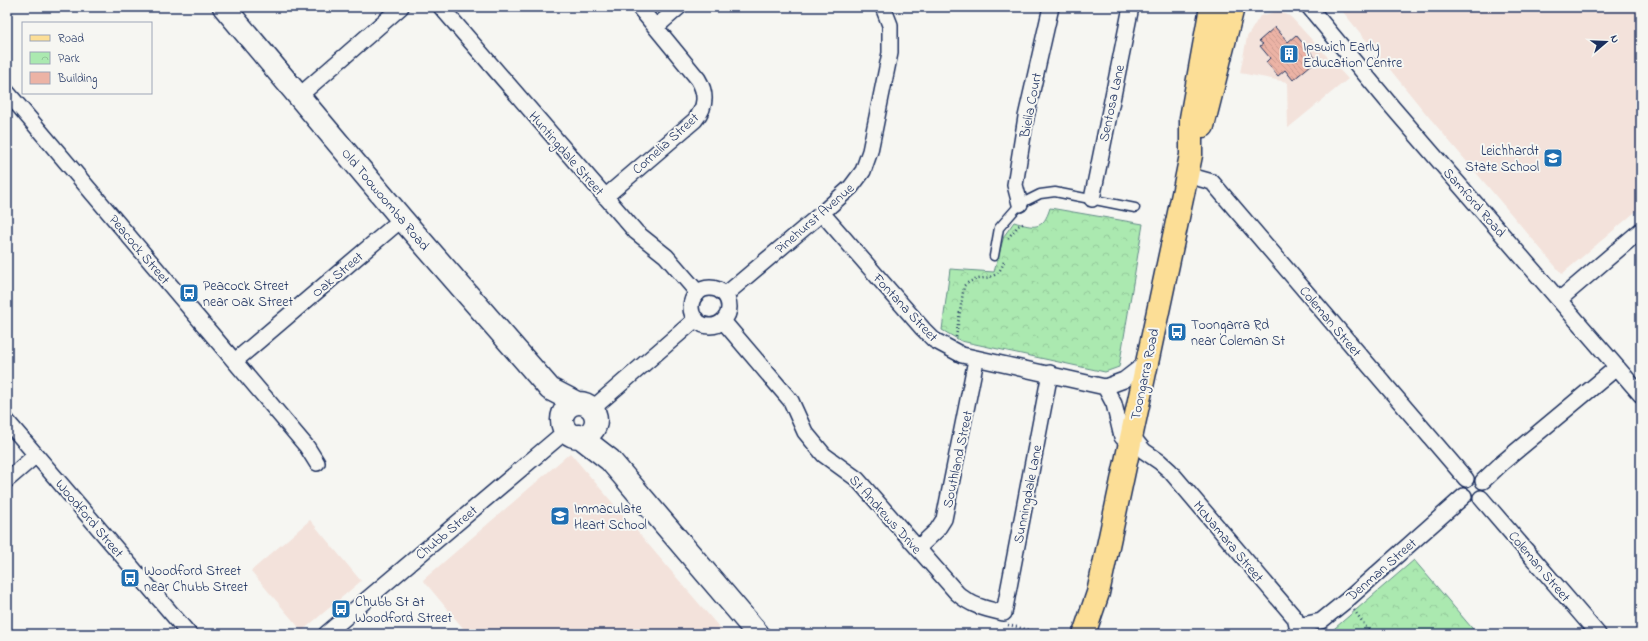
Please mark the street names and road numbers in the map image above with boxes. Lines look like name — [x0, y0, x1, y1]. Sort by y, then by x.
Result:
street label: Sentosa Lane — [1094, 62, 1131, 144]
street label: Biella Court — [1015, 71, 1048, 141]
street label: Huntingdale Street — [522, 107, 609, 202]
street label: Cornelia Street — [628, 108, 704, 180]
street label: Old Toowoomba Road — [336, 144, 434, 256]
street label: Samford Road — [1438, 163, 1510, 243]
street label: Pinehurst Avenue — [771, 178, 860, 260]
street label: Peacock Street — [103, 210, 175, 290]
street label: Oak Street — [308, 247, 369, 303]
street label: Fontana Street — [867, 268, 943, 347]
street label: Coleman Street — [1294, 282, 1366, 362]
street label: Toongarra Road — [1126, 327, 1166, 422]
street label: Southland Street — [938, 408, 979, 510]
street label: Sunningdale Lane — [1009, 443, 1049, 546]
street label: St Andrews Drive — [844, 471, 927, 560]
street label: Woodford Street — [50, 475, 128, 563]
street label: McNamara Street — [1187, 497, 1268, 588]
street label: Chubb Street — [411, 501, 483, 565]
street label: Coleman Street — [1503, 527, 1575, 607]
street label: Denman Street — [1341, 533, 1422, 607]

